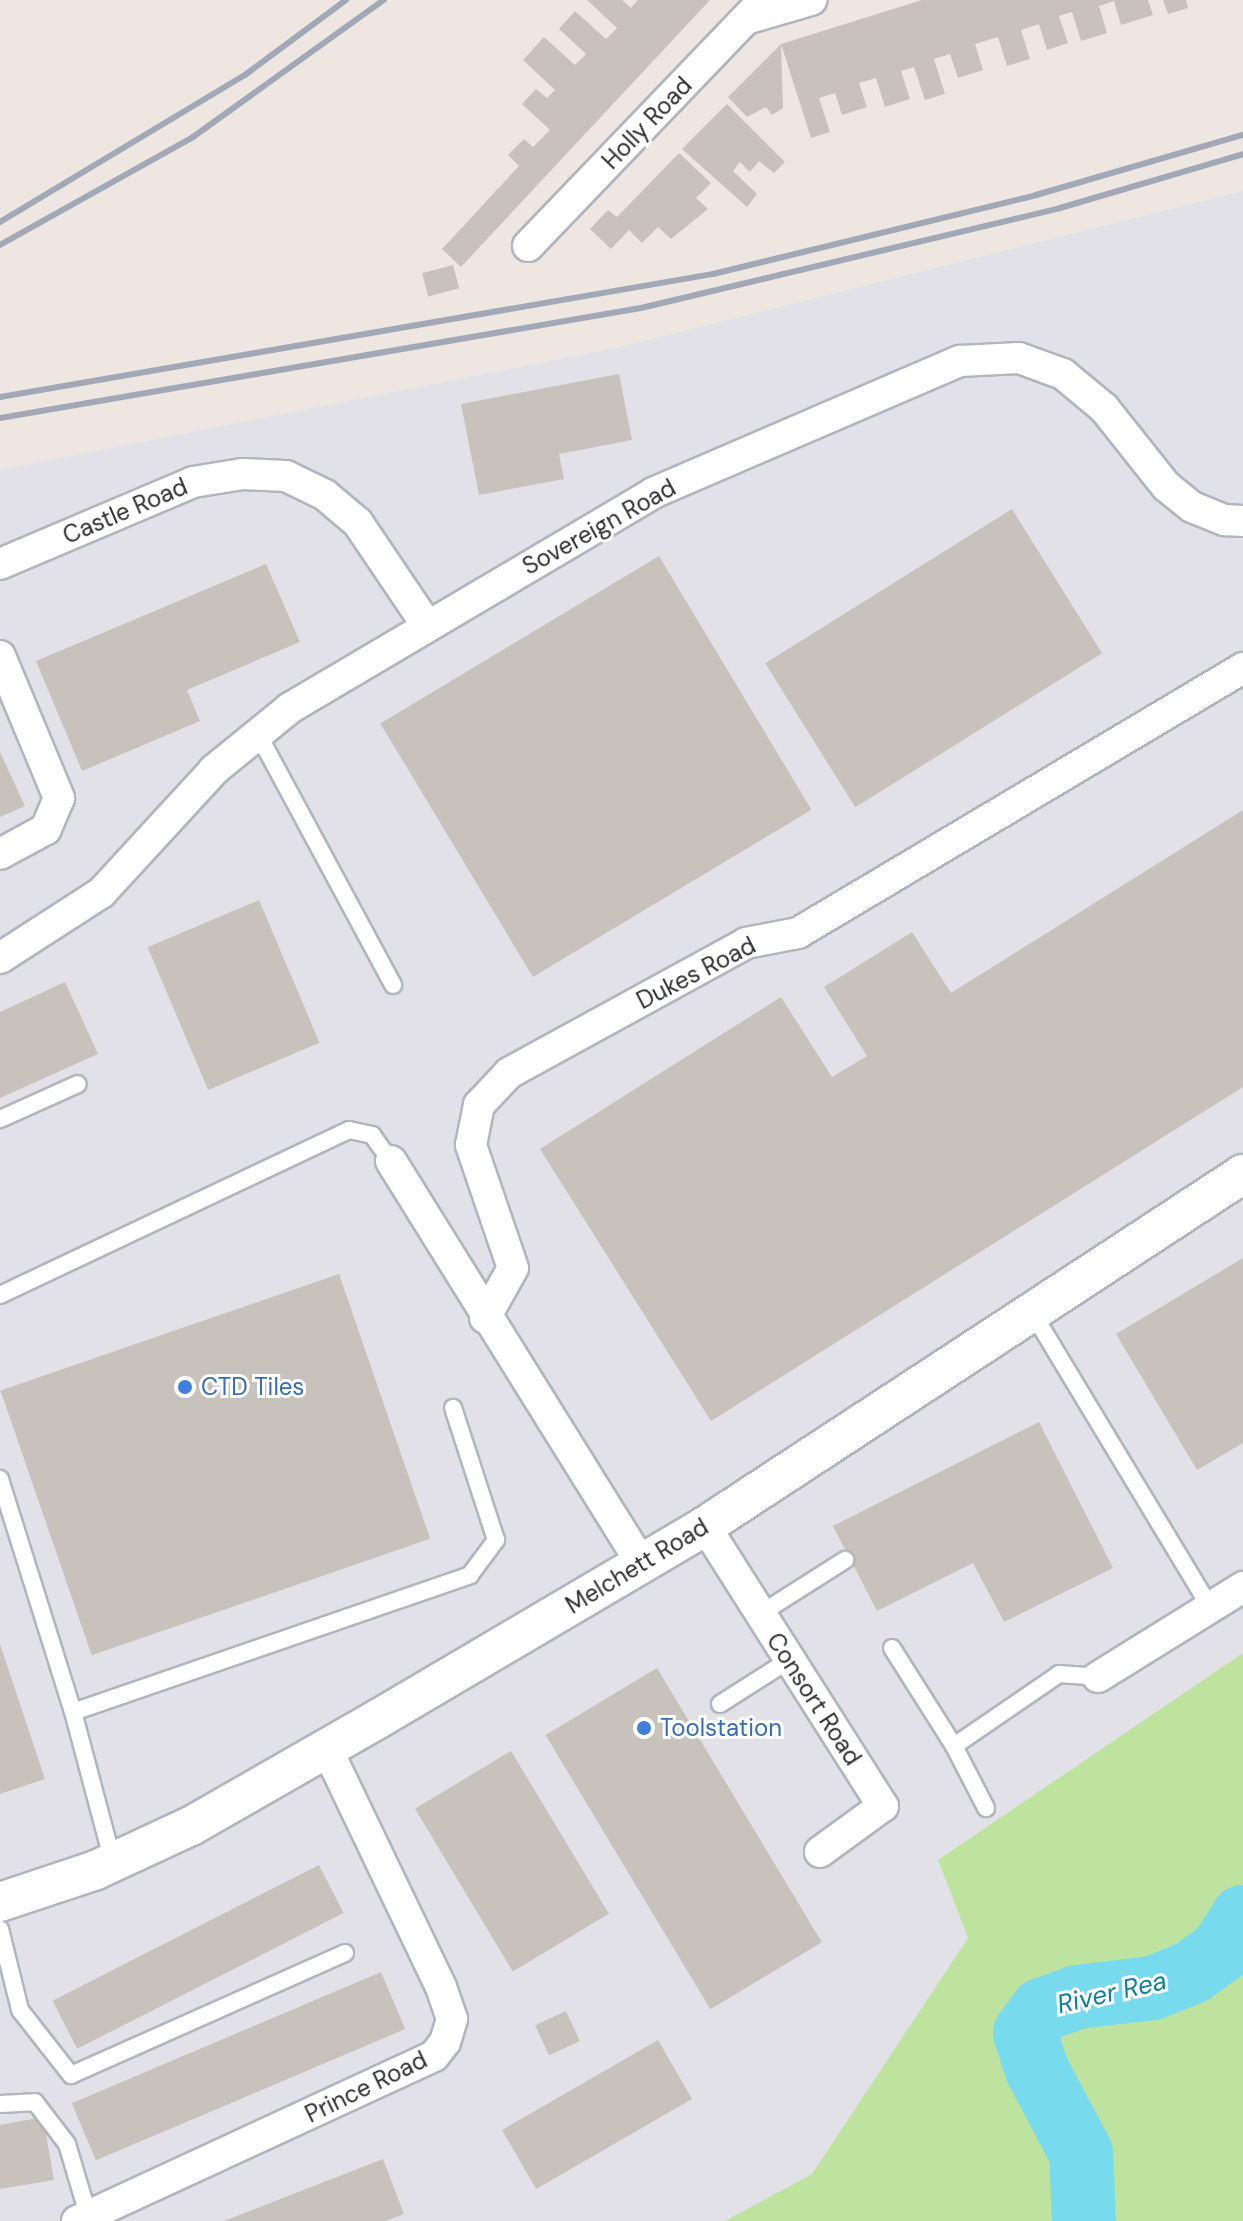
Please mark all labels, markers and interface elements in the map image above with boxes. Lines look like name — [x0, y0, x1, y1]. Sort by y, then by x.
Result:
street label: Holly Road — [596, 71, 698, 175]
street label: Castle Road — [58, 472, 192, 550]
street label: Sovereign Road — [517, 473, 681, 581]
street label: Dukes Road — [632, 931, 760, 1015]
place label: CTD Tiles — [201, 1373, 304, 1401]
marker: CTD Tiles — [176, 1378, 194, 1396]
street label: Melchett Road — [561, 1512, 713, 1620]
street label: Consort Road — [761, 1627, 867, 1771]
place label: Toolstation — [660, 1714, 782, 1742]
marker: Toolstation — [635, 1719, 653, 1737]
water label: River Rea — [1054, 1965, 1170, 2021]
street label: Prince Road — [300, 2045, 432, 2129]

